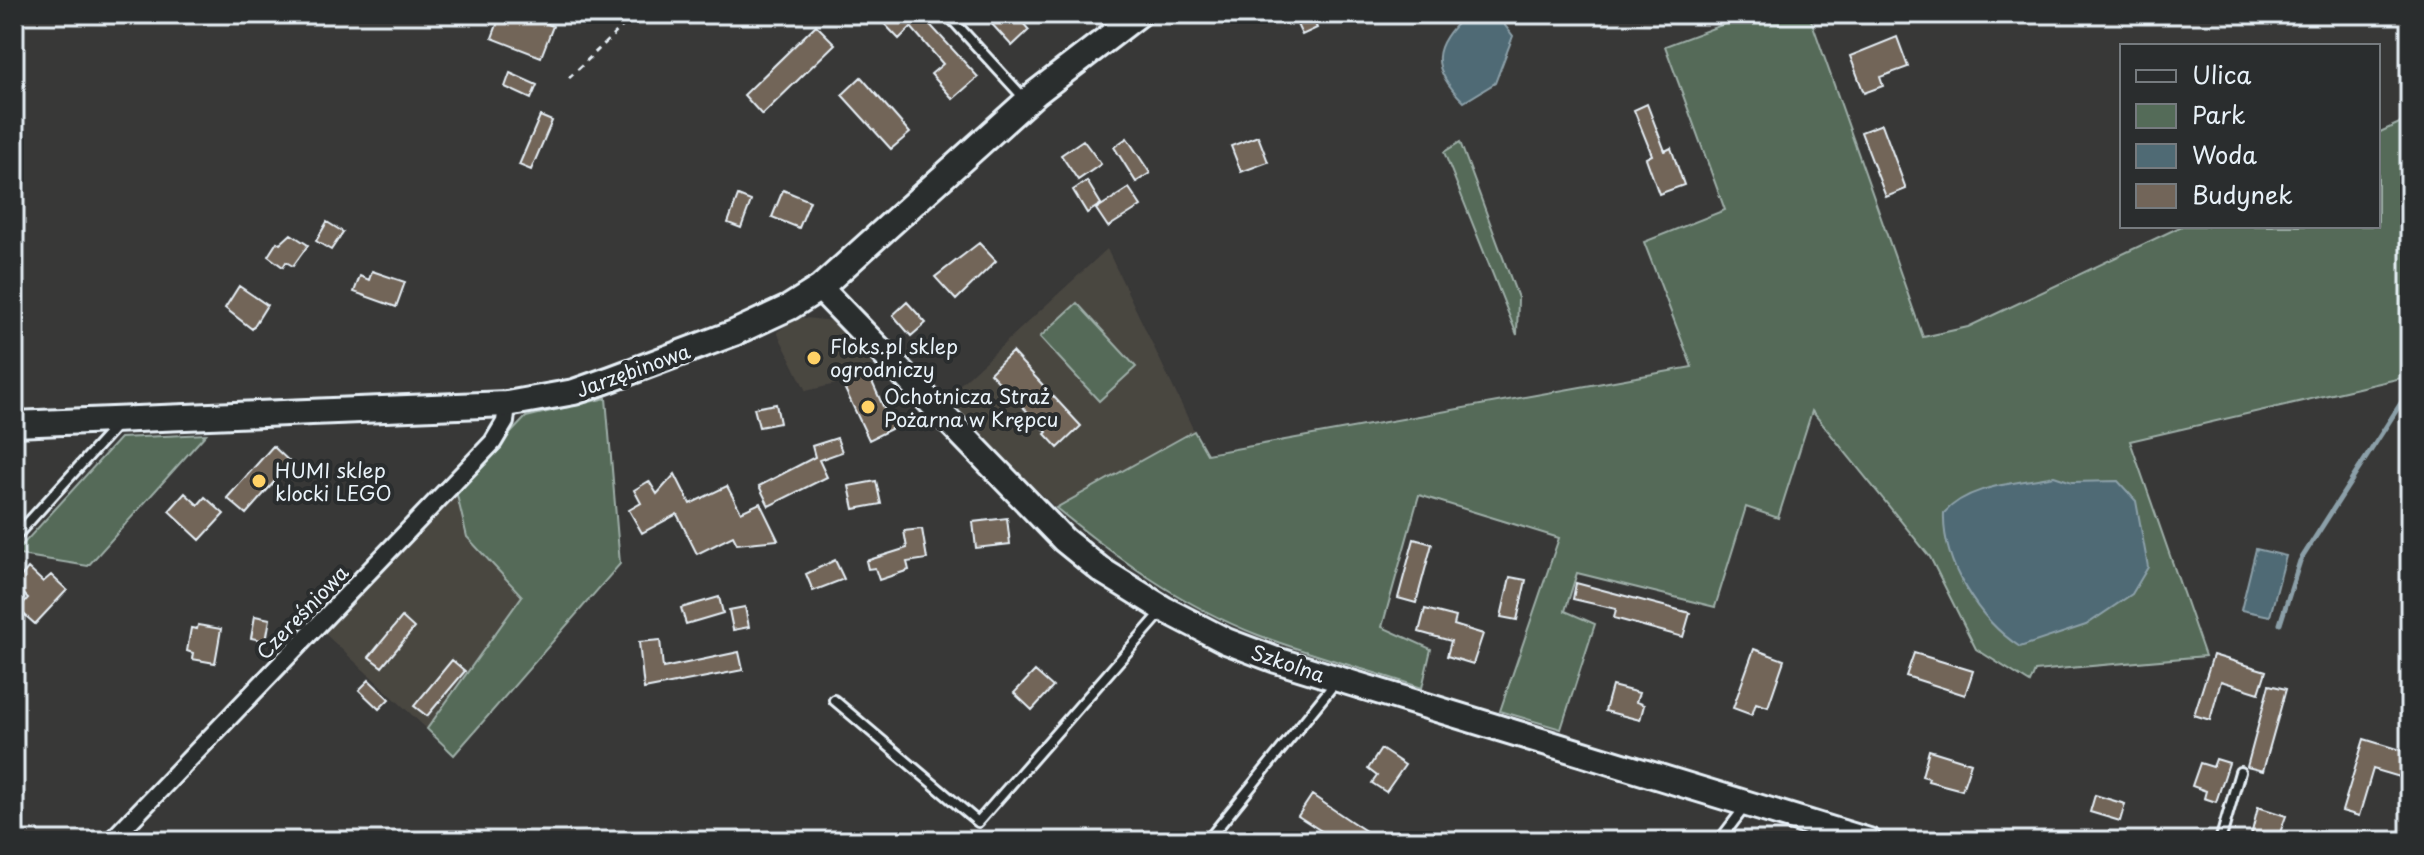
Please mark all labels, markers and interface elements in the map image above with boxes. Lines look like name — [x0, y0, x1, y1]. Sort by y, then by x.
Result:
legend — [2120, 44, 2380, 228]
text: Ulica — [2192, 56, 2251, 92]
text: Park — [2192, 96, 2246, 132]
text: Woda — [2192, 136, 2257, 172]
text: Budynek — [2192, 176, 2293, 212]
place label: Floks.pl sklep ogrodniczy — [830, 331, 958, 384]
street label: Jarzębinowa — [572, 335, 695, 404]
marker: Floks.pl sklep ogrodniczy — [805, 349, 823, 367]
place label: Ochotnicza Straż Pożarna w Krępcu — [884, 381, 1058, 434]
marker: Ochotnicza Straż Pożarna w Krępcu — [859, 398, 877, 416]
place label: HUMI sklep klocki LEGO — [275, 455, 392, 508]
marker: HUMI sklep klocki LEGO — [250, 472, 268, 490]
street label: Czereśniowa — [249, 558, 355, 666]
street label: Szkolna — [1247, 636, 1329, 690]

